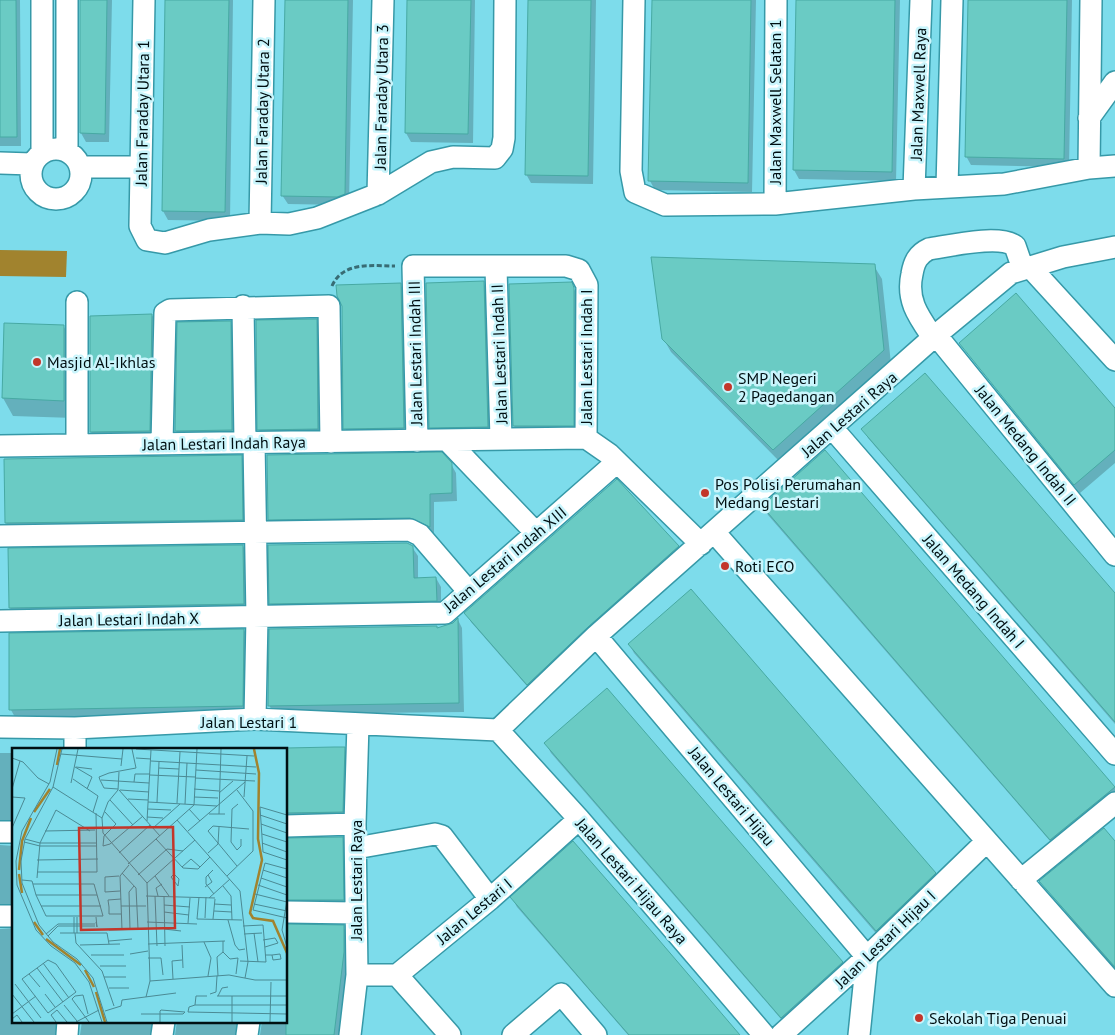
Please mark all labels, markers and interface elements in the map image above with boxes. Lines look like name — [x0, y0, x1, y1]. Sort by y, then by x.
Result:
street label: Jalan Maxwell Selatan 1 — [765, 20, 785, 185]
street label: Jalan Faraday Utara 3 — [370, 24, 392, 171]
street label: Jalan Maxwell Raya — [906, 27, 930, 162]
street label: Jalan Faraday Utara 2 — [251, 38, 273, 185]
street label: Jalan Faraday Utara 1 — [131, 40, 153, 187]
street label: Jalan Lestari Indah III — [404, 280, 426, 427]
street label: Jalan Lestari Indah II — [487, 284, 511, 425]
street label: Jalan Lestari Indah I — [576, 289, 596, 426]
place label: Masjid Al-Ikhlas — [47, 352, 156, 372]
marker: Masjid Al-Ikhlas — [31, 356, 43, 368]
street label: Jalan Lestari Raya — [796, 367, 901, 462]
place label: SMP Negeri 2 Pagedangan — [738, 368, 835, 406]
street label: Jalan Medang Indah II — [971, 380, 1081, 509]
marker: SMP Negeri 2 Pagedangan — [722, 381, 734, 393]
street label: Jalan Lestari Indah Raya — [141, 432, 306, 454]
place label: Pos Polisi Perumahan Medang Lestari — [715, 474, 861, 512]
marker: Pos Polisi Perumahan Medang Lestari — [699, 487, 711, 499]
street label: Jalan Lestari Indah XIII — [439, 502, 570, 617]
street label: Jalan Medang Indah I — [918, 529, 1029, 652]
place label: Roti ECO — [735, 556, 795, 576]
marker: Roti ECO — [719, 560, 731, 572]
street label: Jalan Lestari Indah X — [58, 608, 199, 630]
street label: Jalan Lestari 1 — [200, 712, 297, 732]
street label: Jalan Lestari Hijau — [684, 741, 779, 850]
inset map — [12, 748, 288, 1022]
street label: Jalan Lestari Hijau Raya — [571, 813, 692, 948]
street label: Jalan Lestari Raya — [346, 820, 366, 941]
street label: Jalan Lestari I — [431, 874, 516, 949]
street label: Jalan Lestari Hijau I — [830, 886, 940, 993]
place label: Sekolah Tiga Penuai — [929, 1008, 1067, 1028]
marker: Sekolah Tiga Penuai — [913, 1012, 925, 1024]

